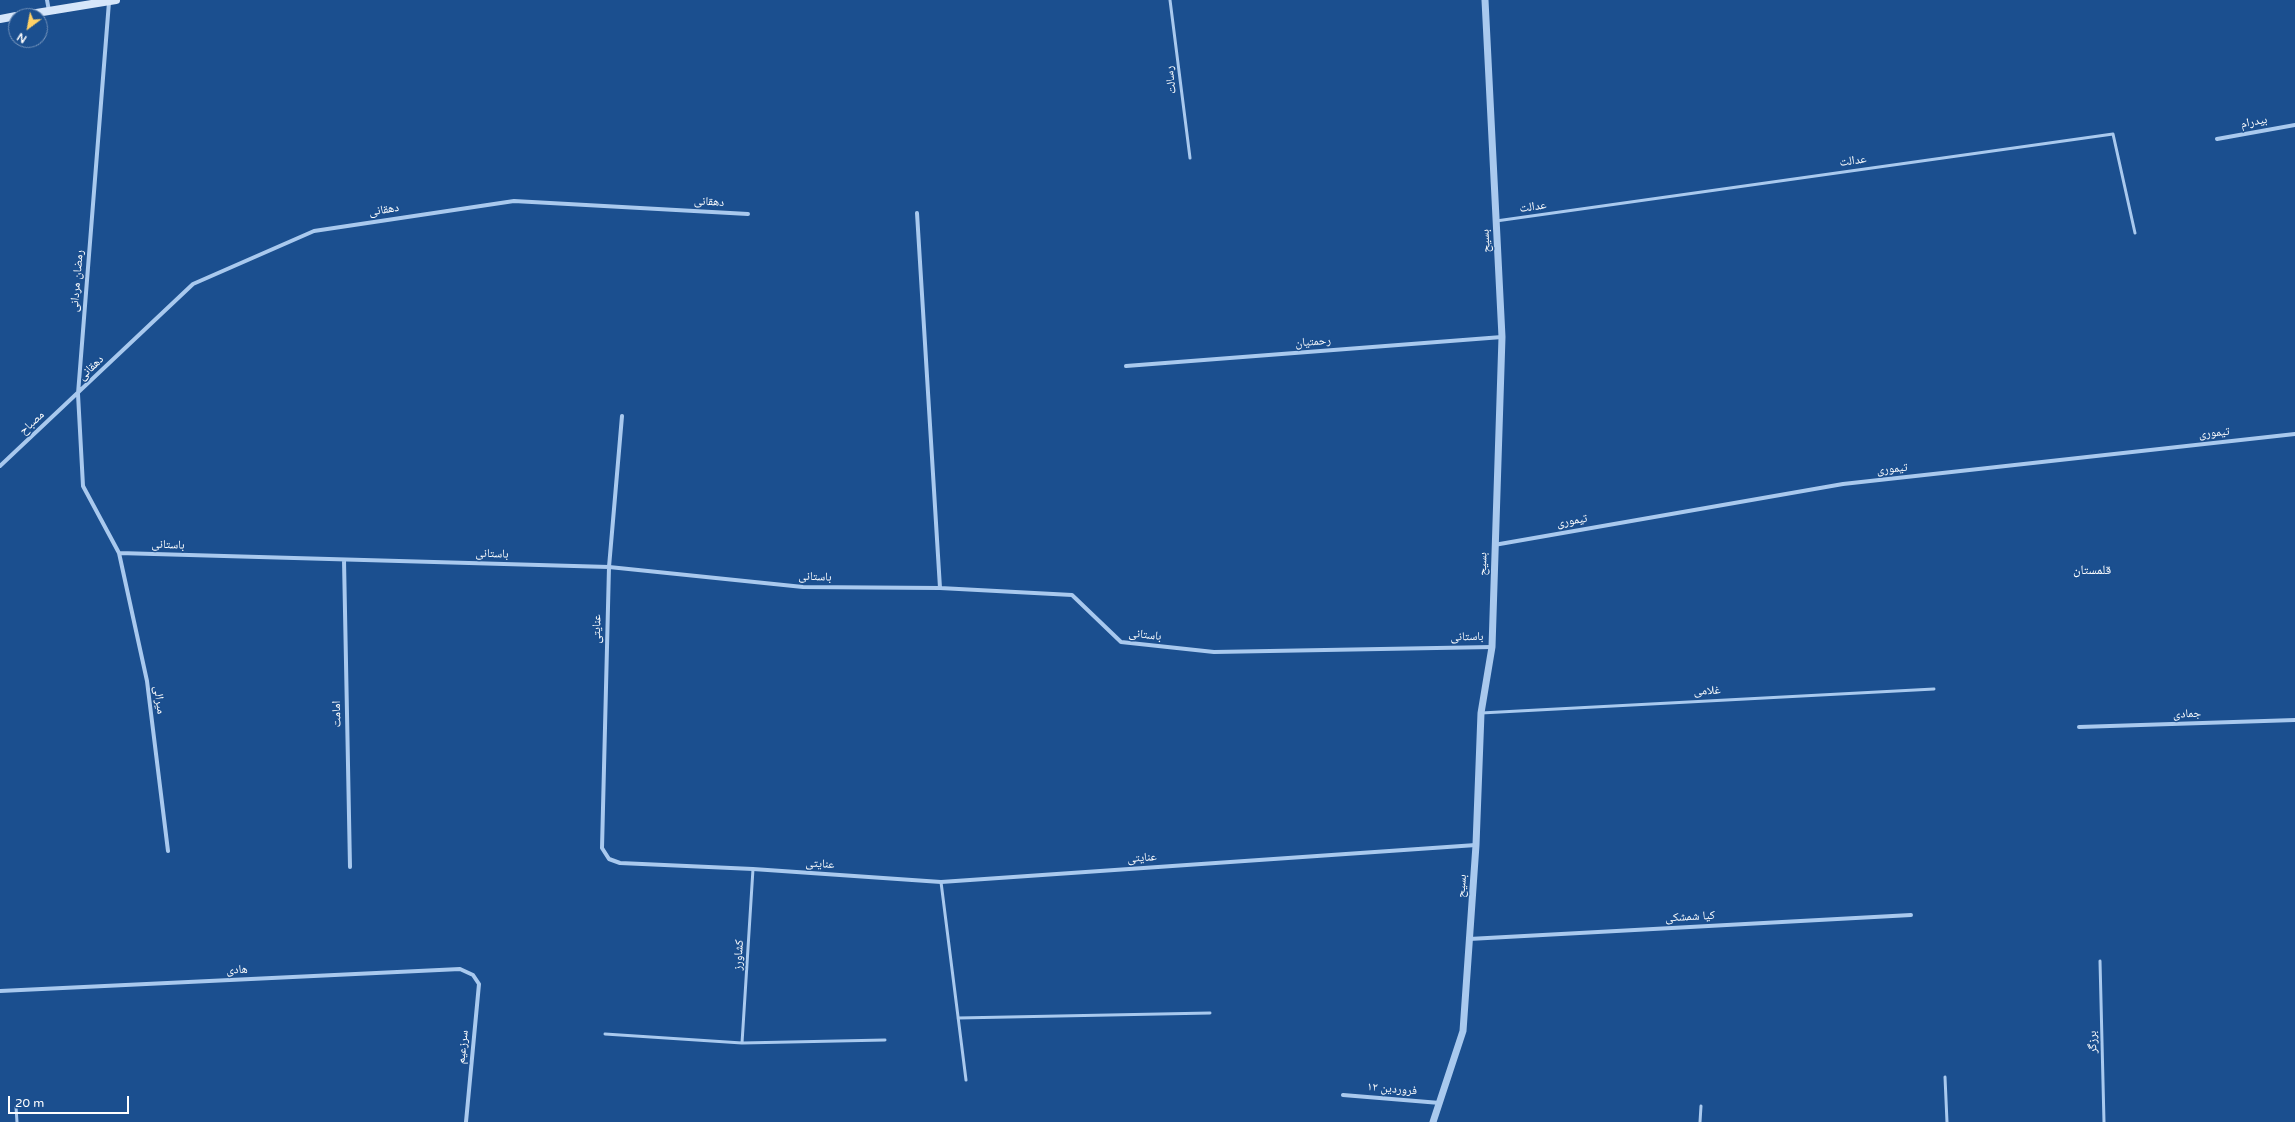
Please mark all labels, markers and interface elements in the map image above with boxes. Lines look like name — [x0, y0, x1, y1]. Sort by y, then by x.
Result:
north arrow — [8, 8, 48, 48]
text: N — [15, 30, 29, 46]
street label: رسالت — [1162, 65, 1180, 95]
street label: بیدرام — [2240, 112, 2268, 132]
street label: عدالت — [1839, 152, 1867, 170]
street label: دهقانی — [693, 194, 725, 210]
street label: عدالت — [1519, 198, 1547, 216]
street label: دهقانی — [368, 201, 400, 219]
street label: بسیح — [1478, 229, 1494, 253]
street label: رمضان مردانی — [67, 249, 87, 313]
street label: رحمتیان — [1294, 333, 1332, 351]
street label: دهقانی — [75, 352, 107, 384]
street label: مصباح — [16, 408, 48, 438]
street label: تیموری — [2198, 424, 2230, 442]
street label: تیموری — [1876, 460, 1908, 478]
street label: تیموری — [1555, 511, 1589, 531]
street label: باستانی — [151, 537, 185, 553]
street label: باستانی — [475, 546, 509, 562]
street label: بسیح — [1476, 552, 1490, 576]
district label: قلمستان — [2073, 563, 2111, 579]
street label: باستانی — [798, 569, 832, 585]
street label: عنایتی — [590, 614, 604, 644]
street label: باستانی — [1128, 626, 1162, 644]
street label: باستانی — [1450, 630, 1484, 644]
street label: غلامی — [1693, 683, 1721, 699]
street label: میرالی — [150, 685, 168, 715]
street label: امامت — [330, 701, 344, 727]
street label: جمادی — [2173, 706, 2201, 722]
street label: عنایتی — [1127, 850, 1157, 866]
street label: عنایتی — [805, 856, 835, 872]
street label: بسیح — [1454, 874, 1470, 898]
street label: کیا شمشکی — [1665, 909, 1715, 925]
street label: کشاورز — [731, 939, 747, 971]
street label: هادی — [226, 962, 248, 978]
street label: سرزعیم — [454, 1029, 472, 1065]
street label: برزگر — [2086, 1031, 2100, 1053]
street label: ۱۲ فروردین — [1366, 1080, 1418, 1098]
scale bar — [10, 1088, 131, 1114]
text: 20 m — [15, 1096, 44, 1110]

